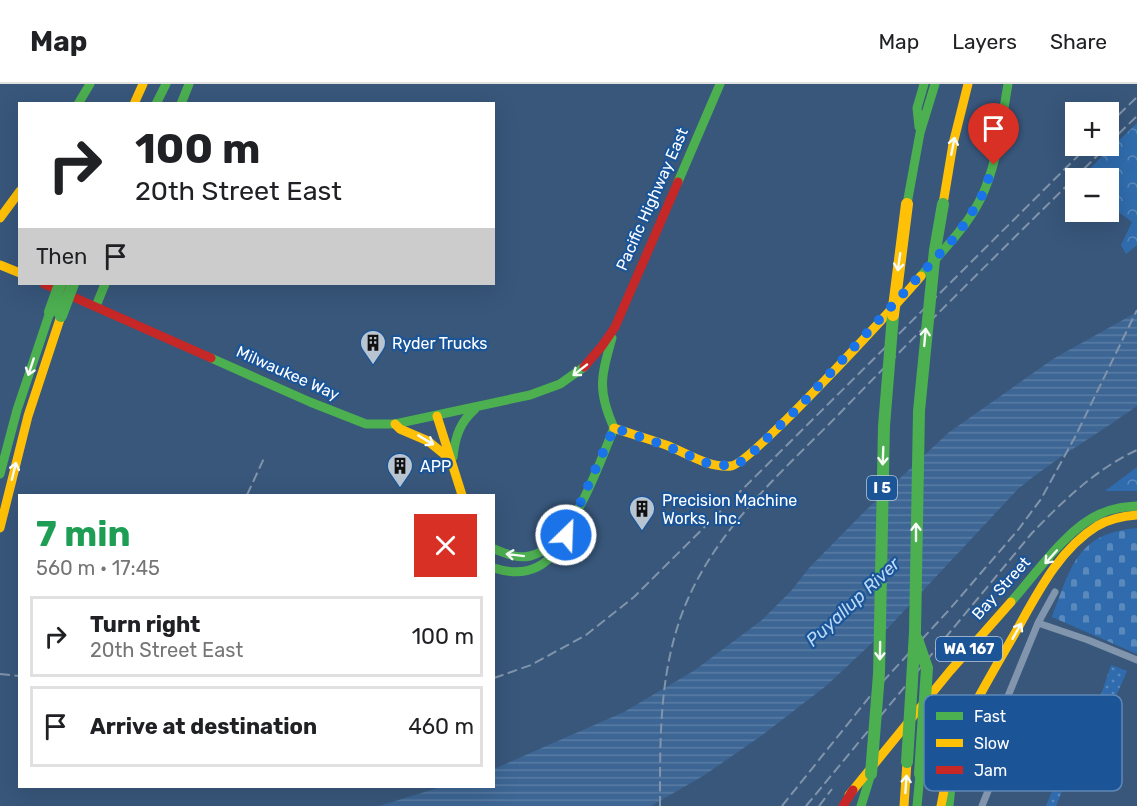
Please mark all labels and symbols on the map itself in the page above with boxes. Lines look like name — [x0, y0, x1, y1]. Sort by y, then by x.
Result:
pin — [968, 103, 1019, 165]
street label: Pacific Highway East — [612, 125, 692, 273]
one-way arrow — [948, 137, 959, 157]
one-way arrow — [893, 251, 904, 271]
building icon: Ryder Trucks — [358, 328, 388, 366]
one-way arrow — [920, 328, 931, 348]
place label: Ryder Trucks — [392, 334, 488, 353]
street label: Milwaukee Way — [233, 342, 343, 404]
one-way arrow — [25, 357, 36, 376]
one-way arrow — [572, 364, 588, 377]
one-way arrow — [417, 434, 434, 446]
one-way arrow — [877, 445, 888, 465]
building icon: APP — [385, 451, 415, 489]
place label: APP — [420, 457, 451, 476]
one-way arrow — [8, 462, 20, 481]
road number: I 5 — [867, 476, 897, 500]
place label: Precision Machine Works, Inc. — [662, 491, 797, 528]
building icon: Precision Machine Works, Inc. — [627, 494, 657, 532]
position arrow — [534, 503, 598, 567]
one-way arrow — [910, 522, 922, 542]
one-way arrow — [1044, 549, 1058, 564]
one-way arrow — [505, 550, 525, 561]
water label: Puyallup River — [801, 552, 905, 651]
street label: Bay Street — [968, 553, 1034, 623]
one-way arrow — [1011, 622, 1023, 639]
road number: WA 167 — [936, 637, 1002, 661]
one-way arrow — [874, 640, 885, 660]
legend — [924, 695, 1122, 791]
text: Fast — [974, 707, 1006, 726]
text: Slow — [974, 734, 1010, 753]
text: Jam — [974, 761, 1007, 780]
one-way arrow — [900, 774, 911, 794]

